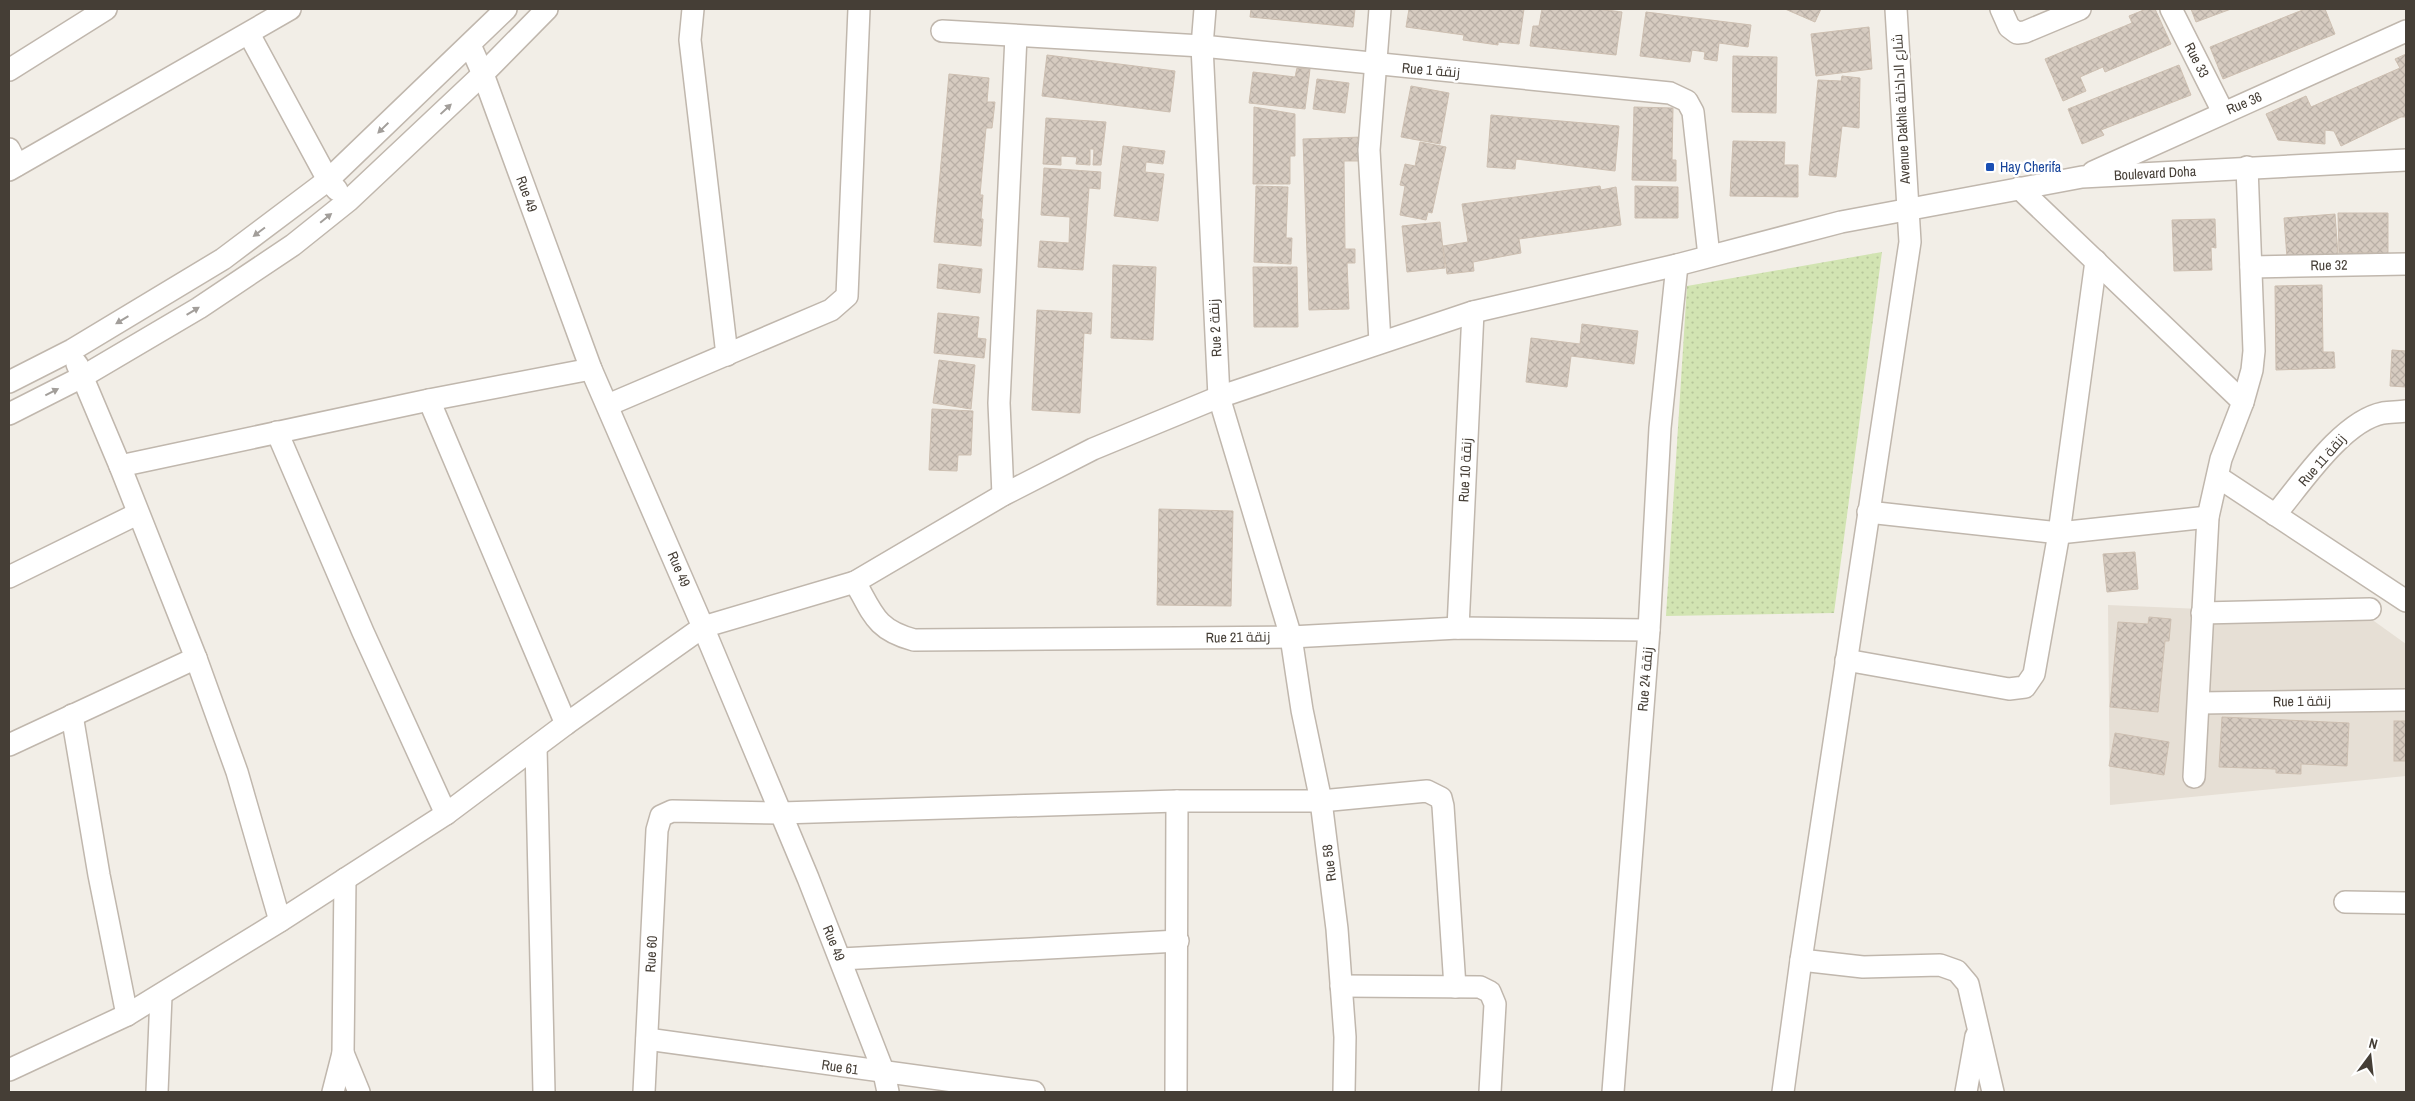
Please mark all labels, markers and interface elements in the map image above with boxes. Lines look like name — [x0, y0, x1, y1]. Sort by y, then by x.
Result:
street label: Avenue Dakhla شارع الداخلة — [1888, 34, 1914, 185]
street label: Rue 33 — [2181, 39, 2213, 81]
street label: Rue 1 زنقة — [1401, 58, 1461, 82]
street label: Rue 36 — [2223, 87, 2265, 119]
one-way arrow — [440, 103, 452, 115]
one-way arrow — [377, 122, 389, 134]
place label: Hay Cherifa — [2000, 158, 2062, 176]
marker: Hay Cherifa — [1984, 161, 1996, 173]
street label: Boulevard Doha — [2113, 162, 2197, 184]
street label: Rue 49 — [512, 174, 542, 214]
one-way arrow — [320, 213, 333, 224]
one-way arrow — [252, 227, 266, 237]
street label: Rue 32 — [2310, 256, 2348, 274]
street label: Rue 2 زنقة — [1204, 298, 1226, 358]
one-way arrow — [187, 307, 200, 316]
one-way arrow — [115, 315, 128, 324]
one-way arrow — [45, 388, 59, 396]
street label: Rue 11 زنقة — [2294, 430, 2350, 490]
street label: Rue 10 زنقة — [1454, 437, 1476, 503]
street label: Rue 49 — [663, 548, 695, 590]
street label: Rue 21 زنقة — [1206, 627, 1270, 647]
street label: Rue 24 زنقة — [1633, 646, 1657, 712]
street label: Rue 1 زنقة — [2273, 691, 2331, 711]
street label: Rue 58 — [1318, 844, 1340, 882]
street label: Rue 49 — [819, 922, 849, 964]
street label: Rue 60 — [641, 935, 661, 973]
north arrow — [2345, 1031, 2395, 1081]
text: N — [2367, 1034, 2380, 1053]
street label: Rue 61 — [820, 1056, 860, 1079]

